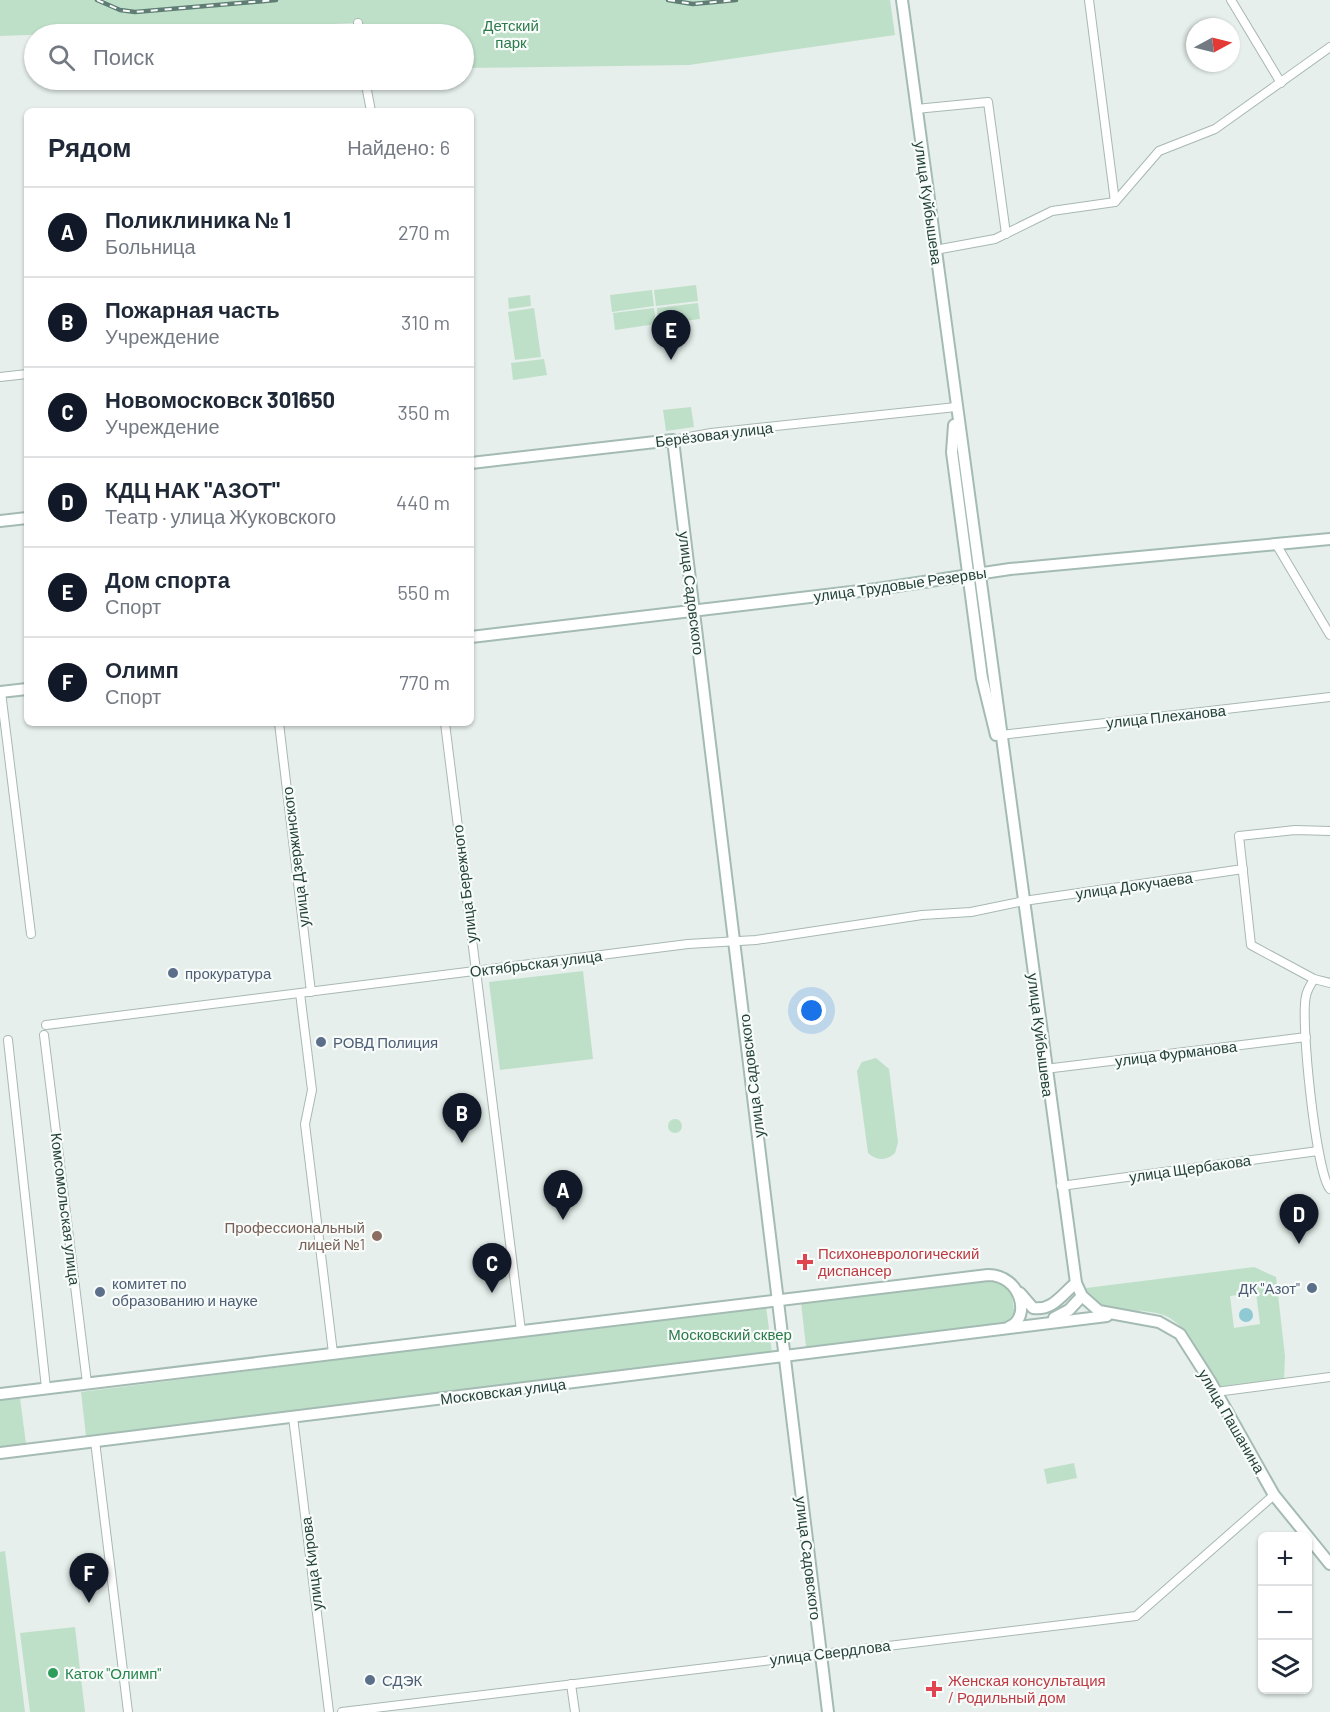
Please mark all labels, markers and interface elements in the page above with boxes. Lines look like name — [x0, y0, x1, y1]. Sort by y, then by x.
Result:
park label: Детский парк — [483, 16, 539, 51]
north arrow — [1186, 18, 1240, 72]
search box — [24, 24, 474, 90]
icon: search — [45, 41, 78, 74]
text: Поиск — [93, 43, 154, 69]
text: Рядом — [48, 131, 131, 162]
text: Найдено: 6 — [347, 135, 450, 159]
street label: улица Куйбышева — [911, 140, 947, 267]
text: Поликлиника № 1 — [105, 206, 291, 232]
text: A — [61, 220, 74, 244]
text: 270 m — [398, 220, 450, 244]
text: Больница — [105, 234, 196, 258]
text: Пожарная часть — [105, 296, 280, 322]
text: B — [61, 310, 74, 334]
text: 310 m — [401, 310, 450, 334]
pin: E — [652, 310, 690, 360]
text: Учреждение — [105, 324, 220, 348]
text: Новомосковск 301650 — [105, 386, 335, 412]
text: C — [61, 400, 74, 424]
text: 350 m — [398, 400, 450, 424]
text: Учреждение — [105, 414, 220, 438]
street label: Берёзовая улица — [654, 418, 775, 450]
text: КДЦ НАК "АЗОТ" — [105, 476, 280, 502]
text: D — [61, 490, 74, 514]
text: 440 m — [396, 490, 450, 514]
text: Театр · улица Жуковского — [105, 504, 336, 528]
street label: улица Садовского — [675, 530, 709, 656]
street label: улица Трудовые Резервы — [812, 563, 988, 605]
text: Дом спорта — [105, 566, 230, 592]
text: E — [62, 580, 73, 604]
text: 550 m — [398, 580, 450, 604]
text: Спорт — [105, 594, 161, 618]
text: Олимп — [105, 656, 179, 682]
text: F — [62, 670, 73, 694]
text: 770 m — [399, 670, 450, 694]
text: Спорт — [105, 684, 161, 708]
street label: улица Плеханова — [1105, 701, 1227, 731]
street label: улица Дзержинского — [277, 786, 313, 928]
street label: улица Бережного — [448, 824, 480, 944]
street label: улица Докучаева — [1074, 868, 1194, 902]
street label: Октябрьская улица — [469, 946, 604, 980]
place label: прокуратура — [185, 964, 272, 982]
marker: прокуратура — [166, 966, 180, 980]
street label: улица Куйбышева — [1024, 972, 1058, 1099]
your location — [797, 996, 826, 1025]
street label: улица Садовского — [734, 1013, 768, 1139]
place label: РОВД Полиция — [333, 1033, 438, 1051]
marker: РОВД Полиция — [314, 1035, 328, 1049]
street label: улица Фурманова — [1114, 1037, 1239, 1069]
pin: B — [442, 1094, 482, 1143]
street label: Комсомольская улица — [48, 1132, 84, 1287]
street label: улица Щербакова — [1128, 1150, 1253, 1185]
pin: A — [544, 1170, 582, 1220]
pin: D — [1280, 1194, 1318, 1244]
place label: Профессиональный лицей №1 — [224, 1218, 365, 1253]
marker: Профессиональный лицей №1 — [370, 1229, 384, 1243]
pin: C — [472, 1244, 512, 1293]
place label: Психоневрологический диспансер — [818, 1244, 979, 1279]
marker: Психоневрологический диспансер — [796, 1253, 814, 1271]
place label: комитет по образованию и науке — [112, 1274, 258, 1309]
place label: ДК "Азот" — [1239, 1279, 1300, 1297]
marker: ДК "Азот" — [1305, 1281, 1319, 1295]
marker: комитет по образованию и науке — [93, 1285, 107, 1299]
park label: Московский сквер — [668, 1325, 792, 1343]
street label: улица Пашанина — [1195, 1366, 1269, 1477]
street label: Московская улица — [439, 1374, 568, 1408]
street label: улица Садовского — [792, 1495, 826, 1621]
street label: улица Кирова — [296, 1516, 326, 1612]
map controls — [1258, 1532, 1312, 1694]
button: + — [1258, 1532, 1312, 1586]
pin: F — [70, 1554, 109, 1603]
button: − — [1258, 1586, 1312, 1640]
street label: улица Свердлова — [769, 1636, 892, 1668]
button: layers — [1258, 1640, 1312, 1694]
place label: Каток "Олимп" — [65, 1664, 161, 1682]
marker: Каток "Олимп" — [46, 1666, 60, 1680]
place label: СДЭК — [382, 1671, 422, 1689]
place label: Женская консультация / Родильный дом — [948, 1671, 1106, 1706]
marker: СДЭК — [363, 1673, 377, 1687]
marker: Женская консультация / Родильный дом — [925, 1680, 943, 1698]

